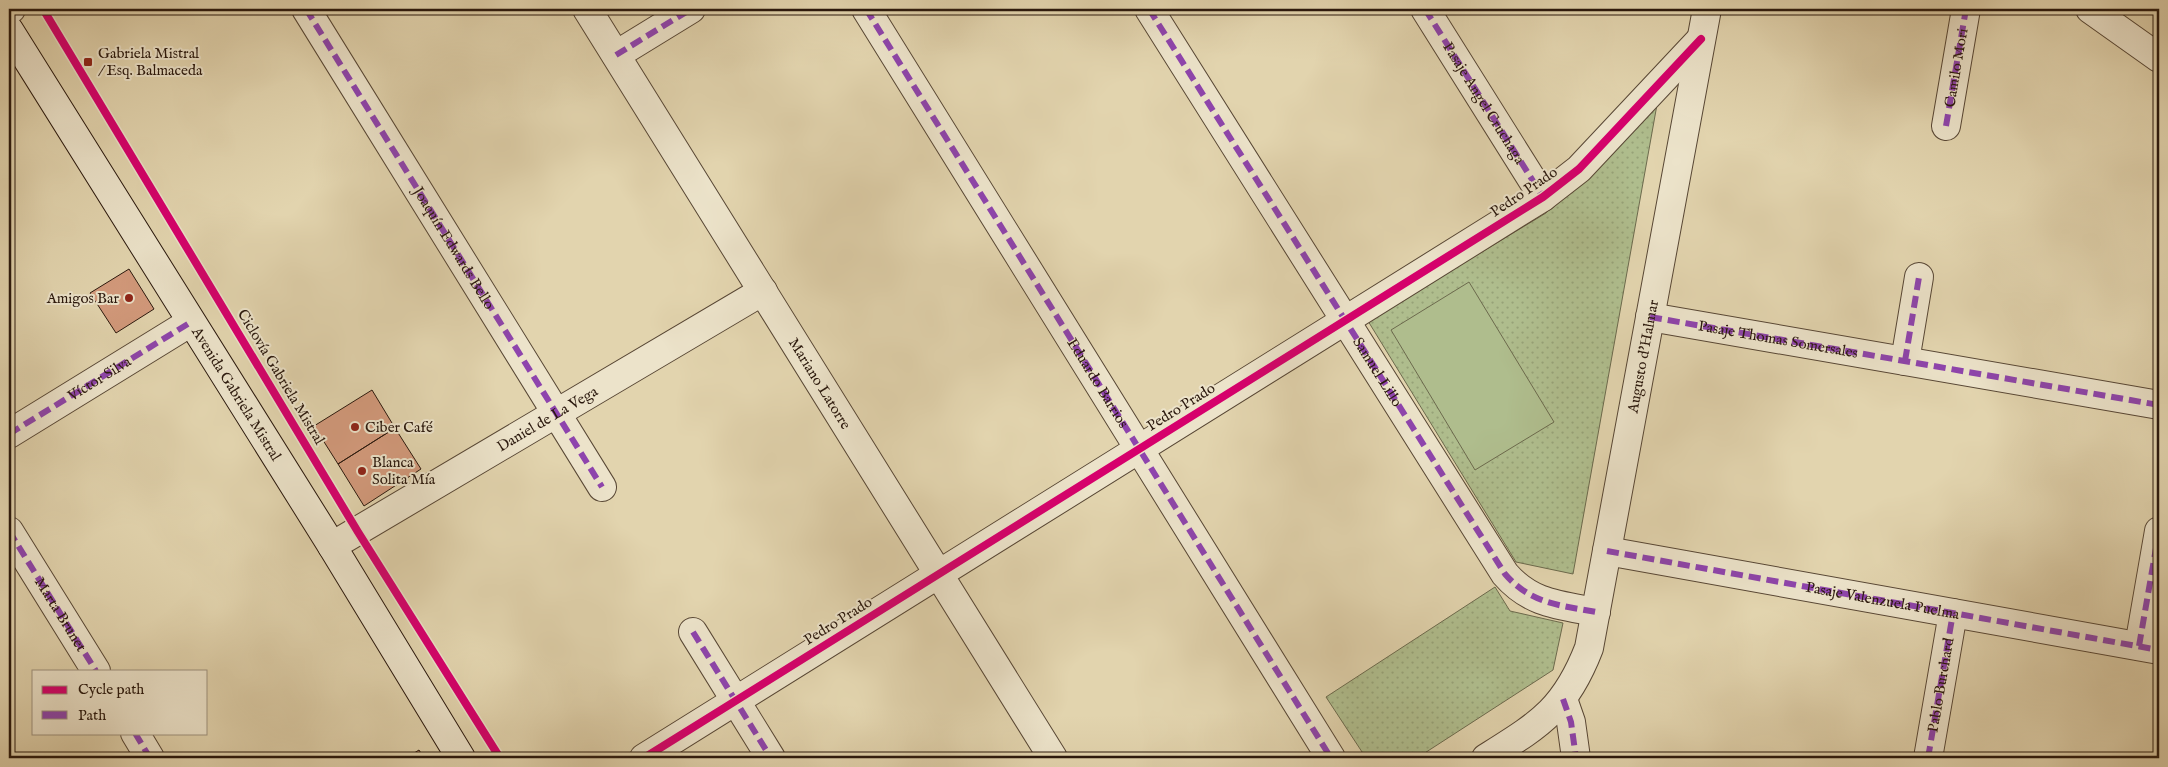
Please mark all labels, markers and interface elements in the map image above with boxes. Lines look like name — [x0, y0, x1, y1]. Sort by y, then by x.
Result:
street label: Camilo Mori — [1940, 27, 1972, 109]
street label: Pasaje Angel Cruchaga — [1439, 38, 1530, 168]
place label: Gabriela Mistral / Esq. Balmaceda — [98, 44, 203, 80]
marker: Gabriela Mistral / Esq. Balmaceda — [82, 56, 94, 68]
street label: Pedro Prado — [1487, 163, 1561, 221]
street label: Joaquín Edwards Bello — [408, 181, 499, 313]
place label: Amigos Bar — [46, 289, 119, 308]
marker: Amigos Bar — [123, 292, 135, 304]
street label: Augusto d'Halmar — [1623, 298, 1663, 416]
street label: Ciclovía Gabriela Mistral — [233, 306, 329, 449]
street label: Pasaje Thomas Somersales — [1697, 316, 1860, 362]
street label: Avenida Gabriela Mistral — [187, 322, 286, 465]
street label: Mariano Latorre — [784, 334, 856, 433]
street label: Eduardo Barrios — [1063, 334, 1133, 431]
street label: Samuel Lillo — [1349, 334, 1407, 410]
street label: Víctor Silva — [63, 352, 135, 406]
street label: Pedro Prado — [1143, 379, 1219, 435]
street label: Daniel de La Vega — [493, 381, 601, 456]
place label: Ciber Café — [365, 418, 433, 437]
marker: Ciber Café — [349, 421, 361, 433]
place label: Blanca Solita Mía — [372, 453, 436, 489]
marker: Blanca Solita Mía — [356, 465, 368, 477]
street label: Marta Brunet — [30, 573, 91, 655]
street label: Pasaje Valenzuela Puelma — [1804, 577, 1962, 624]
street label: Pedro Prado — [800, 593, 876, 649]
street label: Pablo Burchard — [1923, 635, 1958, 734]
legend — [32, 670, 208, 734]
text: Cycle path — [78, 680, 144, 699]
text: Path — [78, 706, 106, 725]

